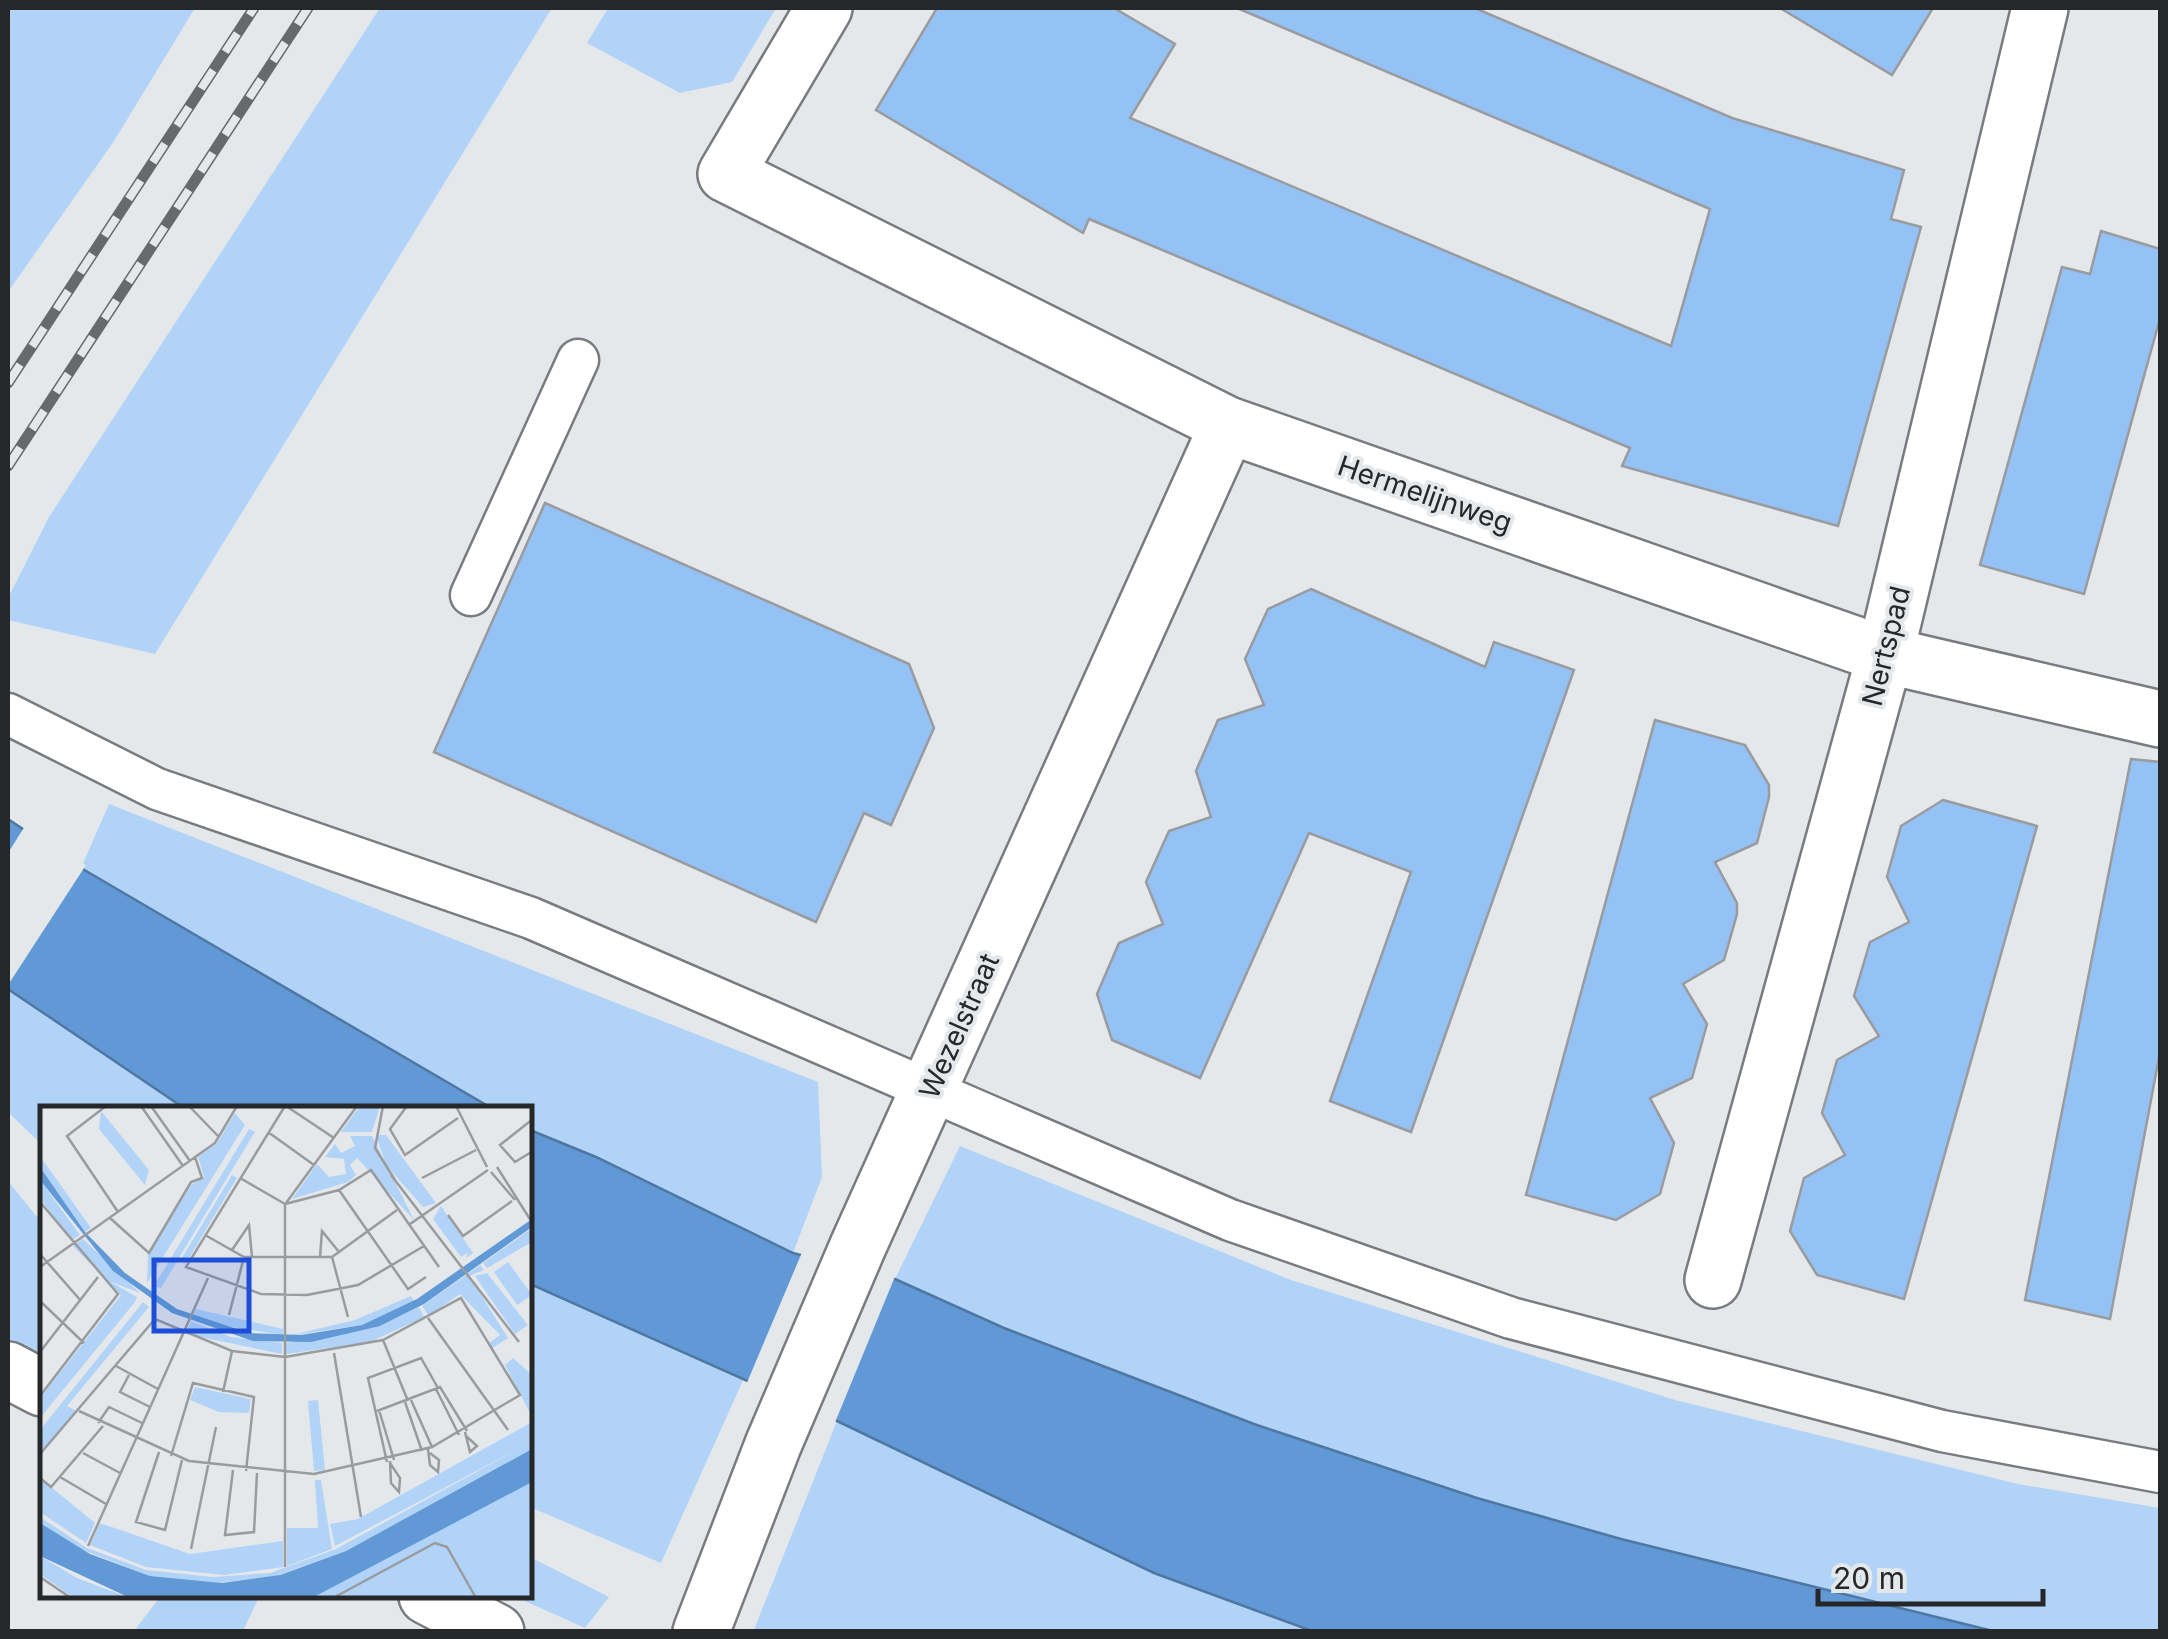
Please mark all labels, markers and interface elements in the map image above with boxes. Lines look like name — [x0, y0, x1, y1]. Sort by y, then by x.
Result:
street label: Hermelijnweg — [1334, 448, 1516, 540]
street label: Nertspad — [1855, 583, 1917, 709]
street label: Wezelstraat — [912, 948, 1006, 1104]
inset map — [40, 1106, 532, 1599]
scale bar — [1818, 1544, 2043, 1606]
text: 20 m — [1833, 1560, 1905, 1596]

